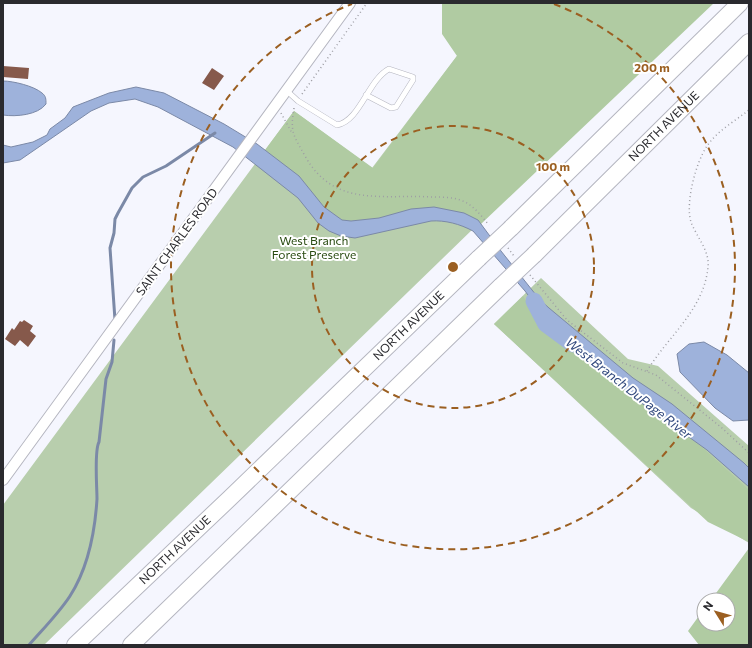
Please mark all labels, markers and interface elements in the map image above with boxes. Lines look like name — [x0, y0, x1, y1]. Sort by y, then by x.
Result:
text: 200 m — [634, 60, 670, 74]
street label: NORTH AVENUE — [625, 88, 701, 163]
text: 100 m — [536, 159, 570, 173]
street label: SAINT CHARLES ROAD — [133, 185, 220, 298]
park label: West Branch Forest Preserve — [272, 233, 356, 261]
centre of rings — [446, 260, 460, 274]
street label: NORTH AVENUE — [370, 287, 447, 362]
water label: West Branch DuPage River — [563, 334, 696, 443]
street label: NORTH AVENUE — [136, 512, 213, 587]
north arrow — [696, 592, 736, 632]
text: N — [700, 598, 715, 613]

